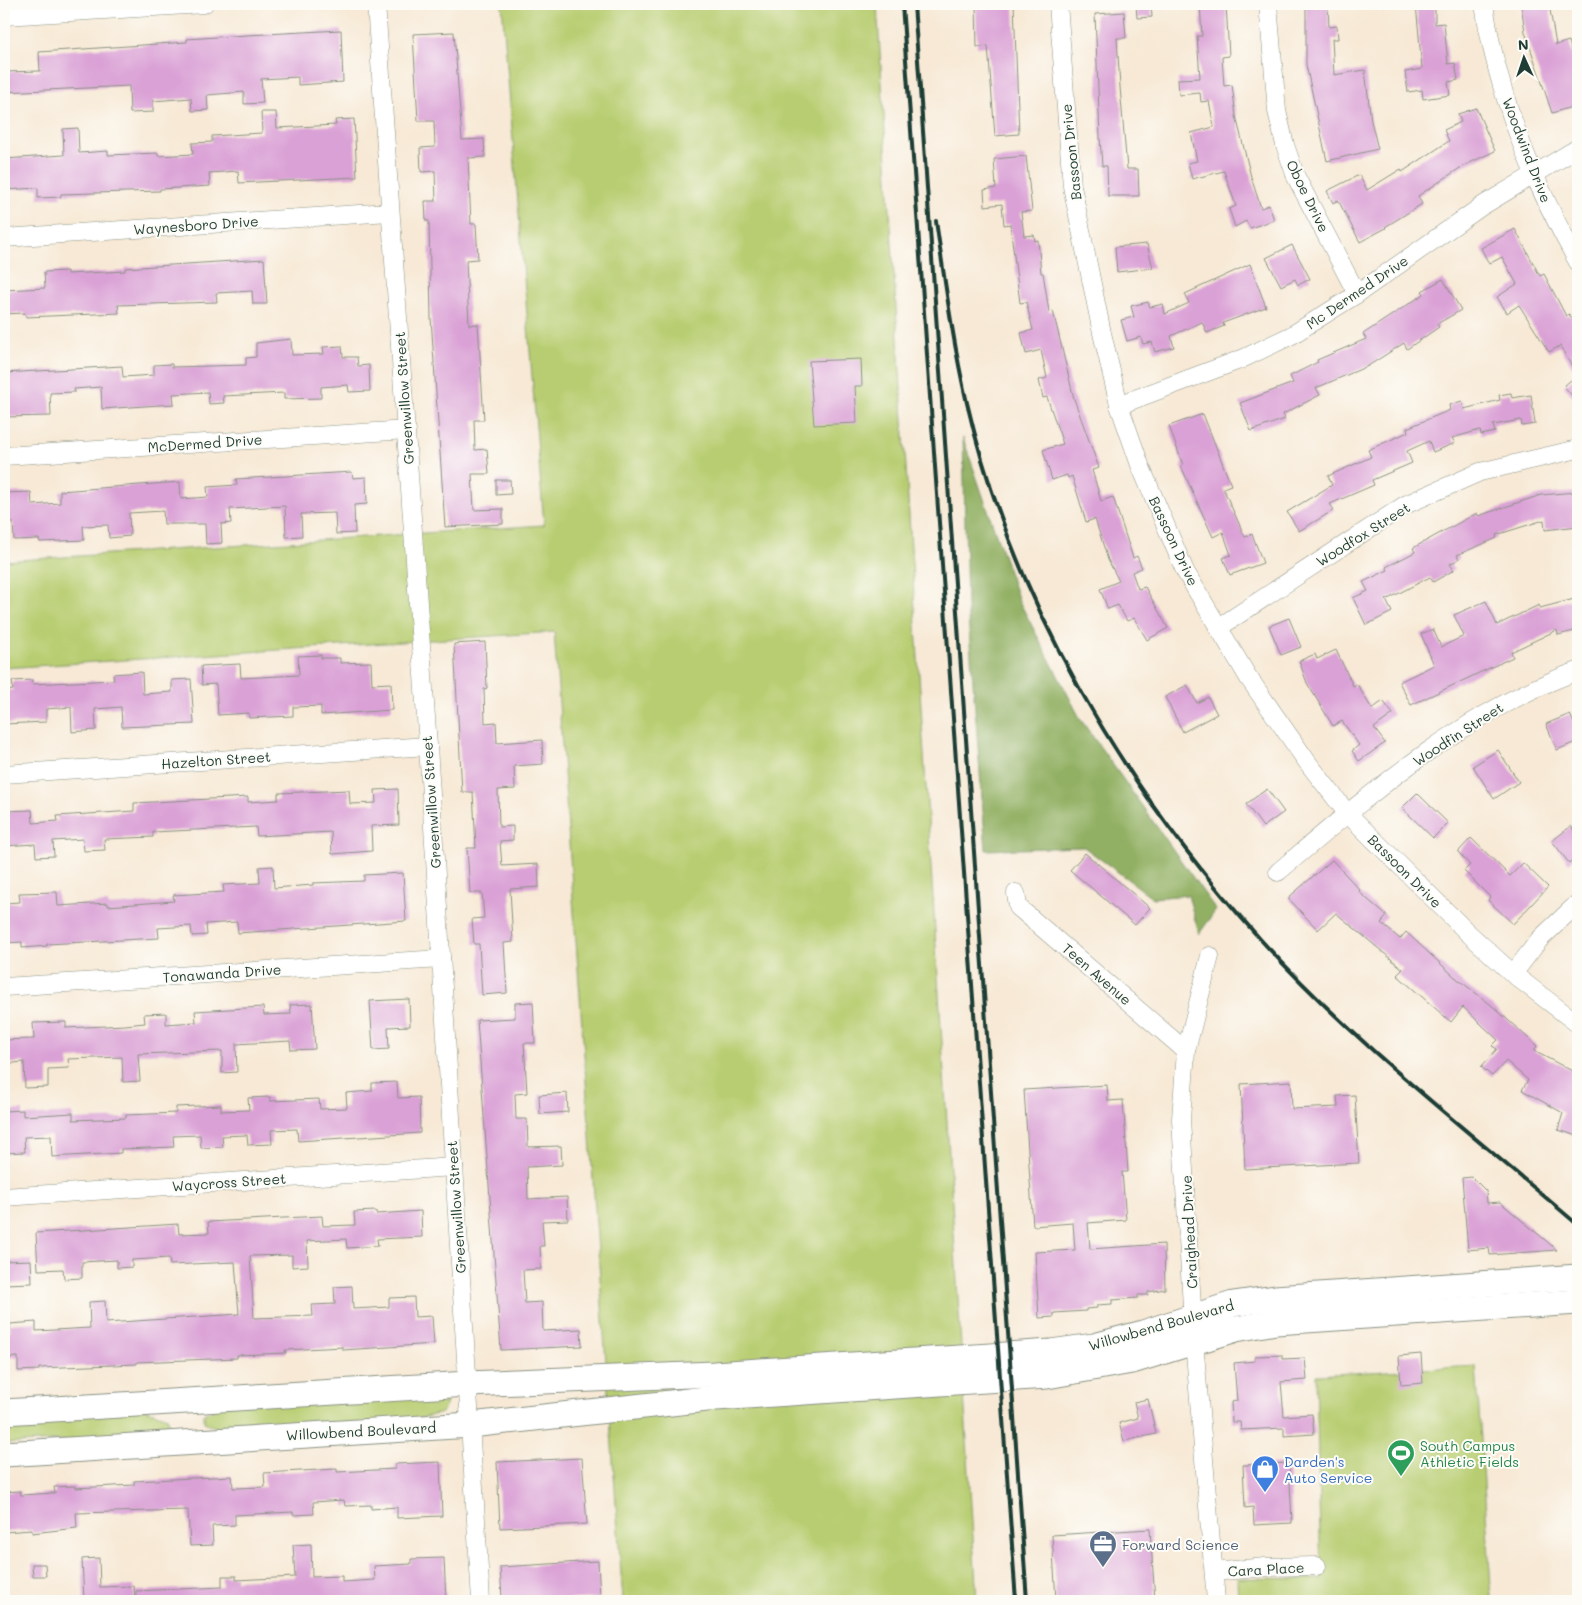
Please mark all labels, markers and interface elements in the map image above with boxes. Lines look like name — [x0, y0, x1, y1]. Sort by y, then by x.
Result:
north arrow — [1500, 32, 1550, 82]
text: N — [1517, 35, 1529, 54]
street label: Woodwind Drive — [1498, 95, 1556, 205]
street label: Bassoon Drive — [1056, 103, 1086, 201]
street label: Oboe Drive — [1282, 157, 1334, 235]
street label: Waynesboro Drive — [133, 211, 259, 239]
street label: Mc Dermed Drive — [1302, 251, 1412, 333]
street label: Greenwillow Street — [390, 331, 418, 465]
street label: McDermed Drive — [147, 430, 263, 456]
street label: Bassoon Drive — [1145, 493, 1203, 589]
street label: Woodfox Street — [1312, 497, 1414, 571]
street label: Woodfin Street — [1409, 698, 1507, 770]
street label: Greenwillow Street — [417, 735, 445, 869]
street label: Hazelton Street — [161, 747, 271, 773]
street label: Bassoon Drive — [1364, 830, 1446, 912]
street label: Teen Avenue — [1058, 939, 1136, 1009]
street label: Tonawanda Drive — [162, 959, 282, 987]
street label: Greenwillow Street — [442, 1140, 470, 1274]
street label: Waycross Street — [171, 1169, 287, 1195]
street label: Craighead Drive — [1177, 1175, 1201, 1289]
street label: Willowbend Boulevard — [1086, 1295, 1236, 1355]
street label: Willowbend Boulevard — [285, 1418, 437, 1444]
place label: South Campus Athletic Fields — [1420, 1436, 1519, 1471]
sports icon: South Campus Athletic Fields — [1386, 1438, 1416, 1477]
place label: Darden's Auto Service — [1284, 1452, 1372, 1487]
shop icon: Darden's Auto Service — [1250, 1454, 1280, 1493]
office icon: Forward Science — [1088, 1529, 1118, 1568]
place label: Forward Science — [1122, 1535, 1239, 1554]
street label: Cara Place — [1227, 1558, 1305, 1580]

